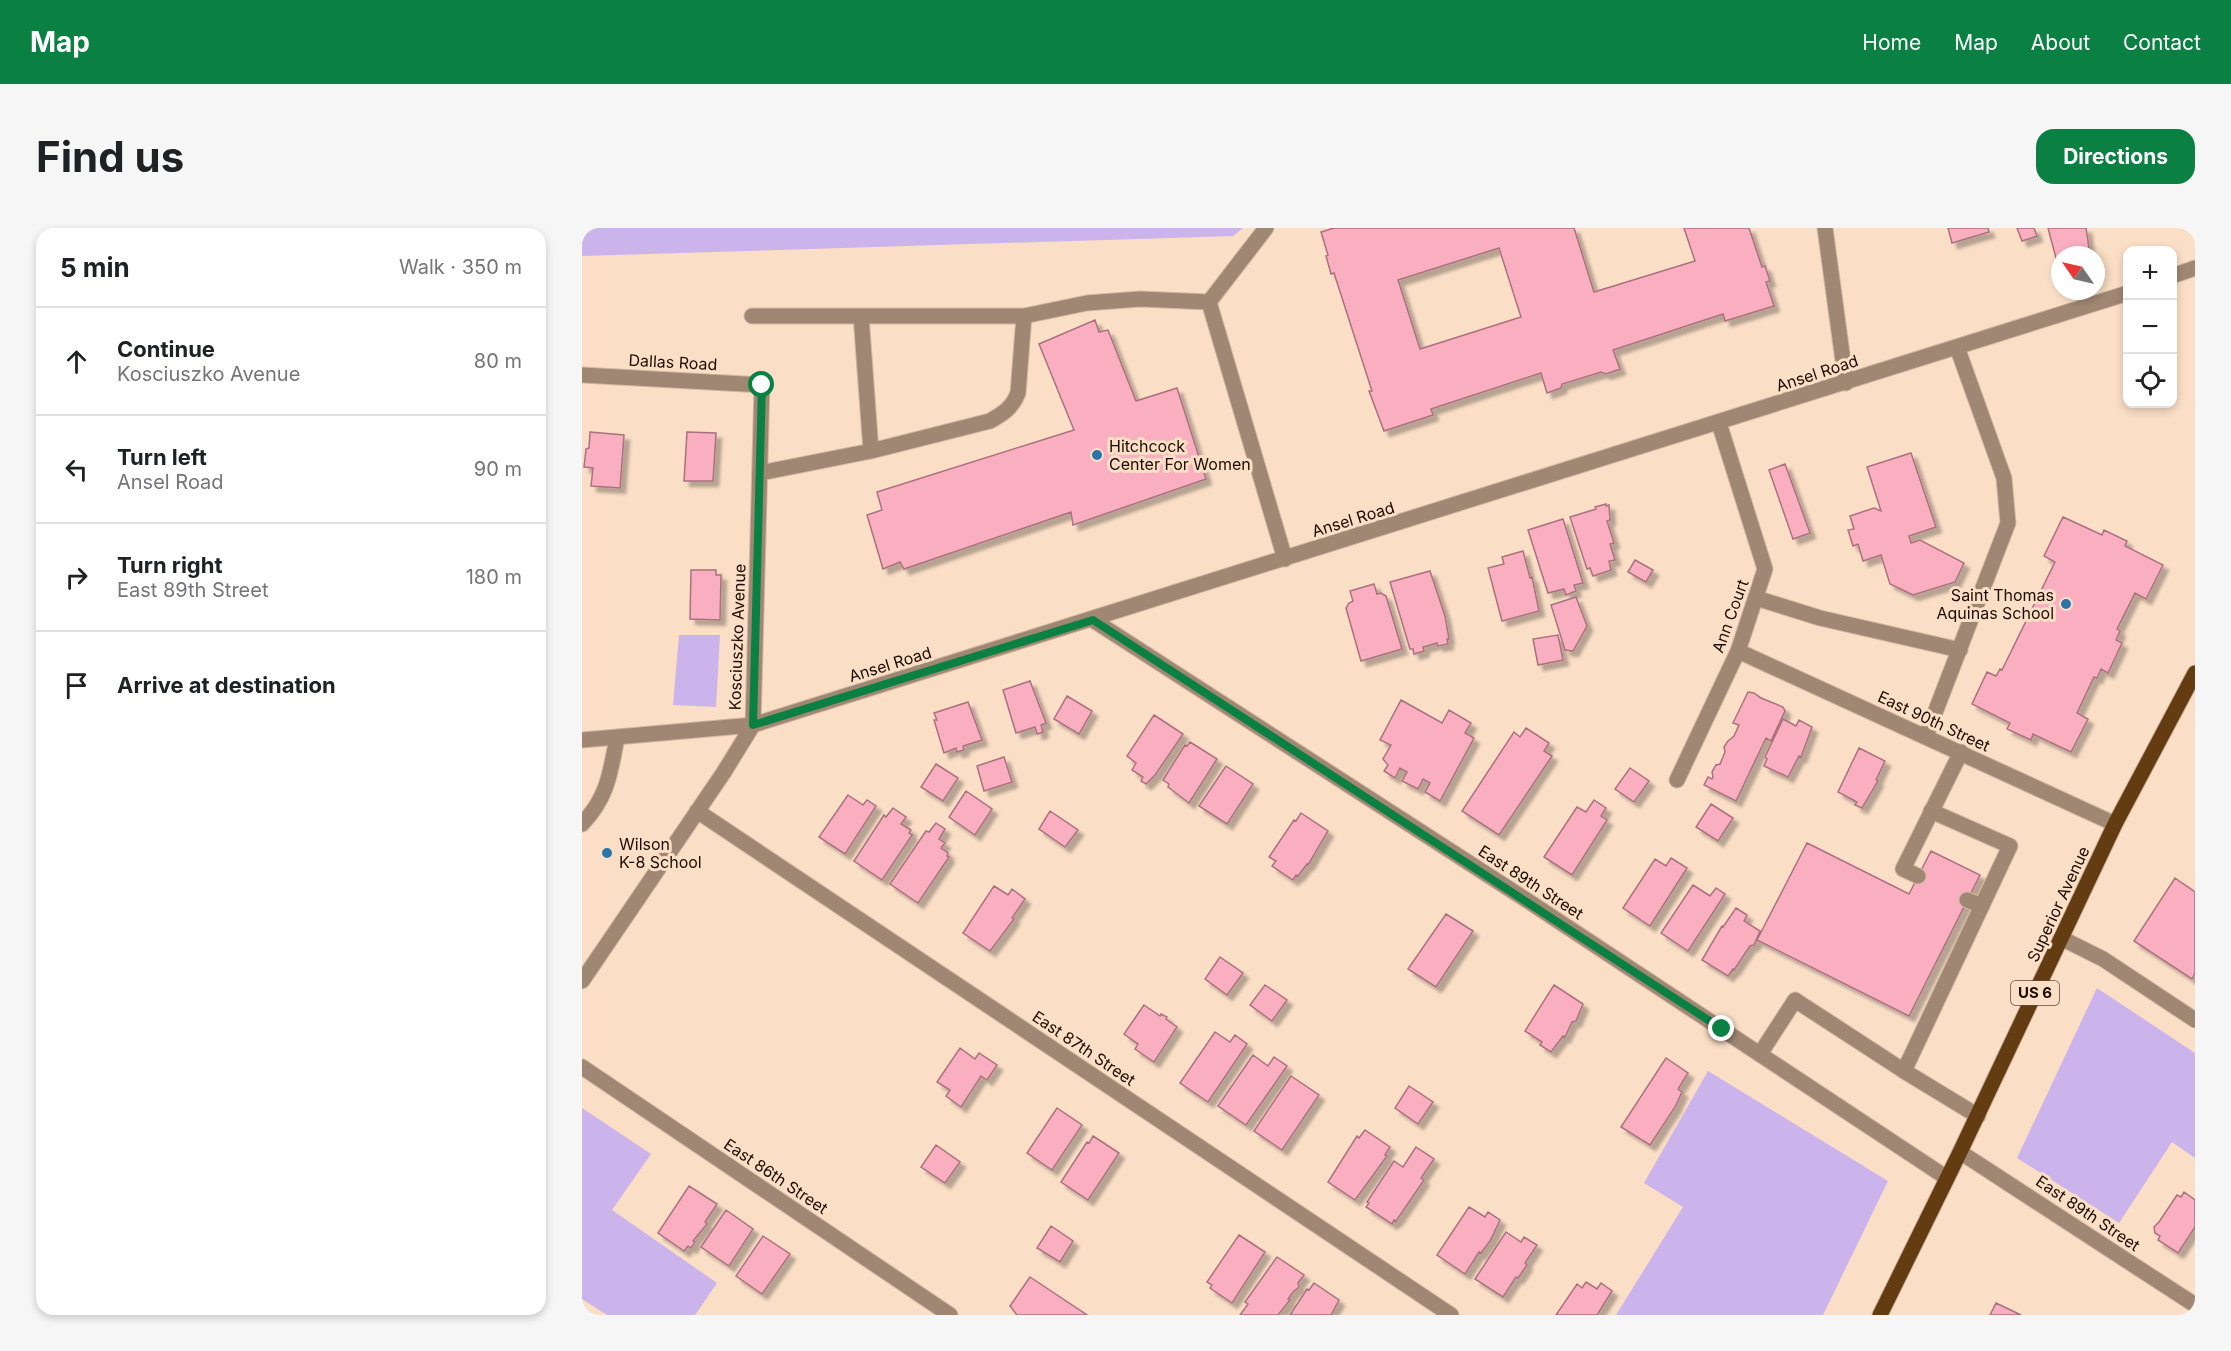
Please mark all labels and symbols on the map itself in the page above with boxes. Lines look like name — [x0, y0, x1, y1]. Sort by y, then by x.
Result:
north arrow — [2051, 246, 2105, 300]
street label: Dallas Road — [628, 350, 718, 374]
street label: Ansel Road — [1773, 350, 1861, 396]
route start — [748, 371, 774, 397]
place label: Hitchcock Center For Women — [1109, 436, 1251, 474]
marker: Hitchcock Center For Women — [1090, 448, 1104, 462]
street label: Ansel Road — [1309, 497, 1397, 541]
street label: Kosciuszko Avenue — [724, 563, 750, 711]
street label: Ann Court — [1707, 577, 1753, 655]
place label: Saint Thomas Aquinas School — [1937, 585, 2054, 623]
marker: Saint Thomas Aquinas School — [2059, 597, 2073, 611]
street label: Ansel Road — [846, 642, 934, 686]
street label: East 90th Street — [1875, 686, 1993, 756]
place label: Wilson K-8 School — [619, 834, 702, 872]
street label: East 89th Street — [1475, 841, 1587, 923]
street label: Superior Avenue — [2022, 843, 2094, 965]
marker: Wilson K-8 School — [600, 846, 614, 860]
road number: US 6 — [2011, 981, 2059, 1005]
street label: East 87th Street — [1029, 1006, 1139, 1090]
route end — [1708, 1015, 1734, 1041]
street label: East 86th Street — [720, 1134, 832, 1218]
street label: East 89th Street — [2032, 1171, 2144, 1255]

